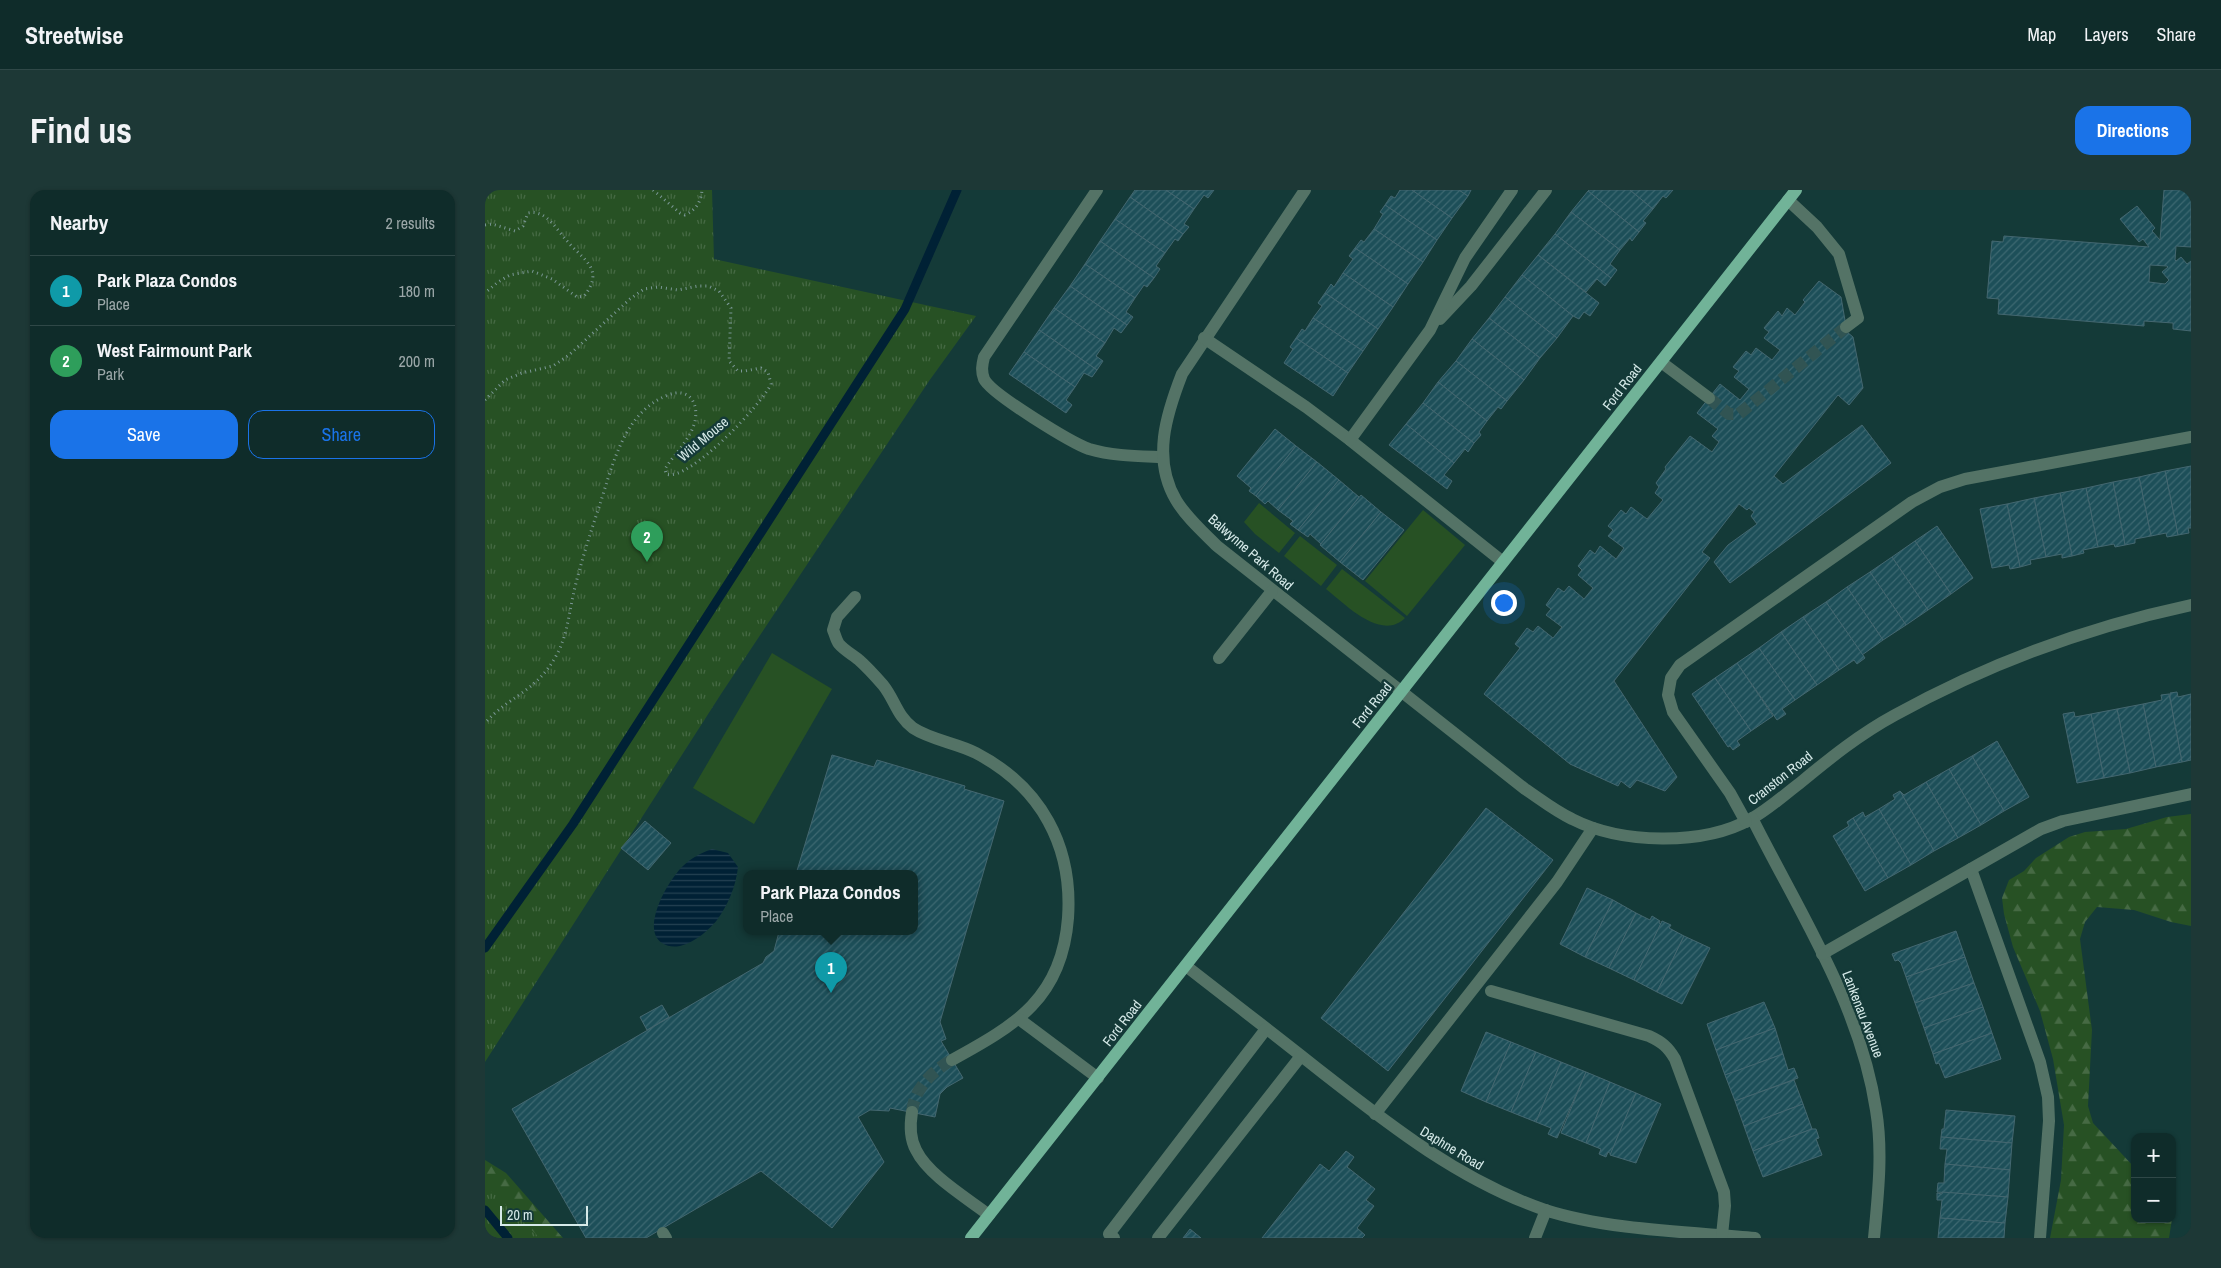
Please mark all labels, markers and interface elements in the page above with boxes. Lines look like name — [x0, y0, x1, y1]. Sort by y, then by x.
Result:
text: Streetwise — [25, 19, 123, 51]
text: Map — [2028, 22, 2056, 47]
text: Layers — [2084, 22, 2129, 47]
text: Share — [2157, 22, 2196, 47]
button: Directions — [2075, 106, 2191, 155]
text: Find us — [30, 107, 132, 154]
text: Nearby — [50, 208, 108, 237]
text: 2 results — [385, 212, 435, 234]
text: Park Plaza Condos — [97, 267, 237, 293]
text: 1 — [62, 280, 70, 302]
text: 180 m — [399, 280, 435, 302]
text: Place — [97, 293, 130, 315]
text: West Fairmount Park — [97, 337, 252, 363]
text: 2 — [62, 350, 70, 372]
text: 200 m — [399, 350, 435, 372]
street label: Ford Road — [1598, 360, 1646, 414]
text: Park — [97, 363, 124, 385]
button: Save — [50, 410, 238, 459]
button: Share — [248, 410, 435, 459]
street label: Wild Mouse — [674, 413, 732, 465]
street label: Balwynne Park Road — [1205, 510, 1297, 594]
pin: 2 — [631, 521, 663, 562]
your location — [1491, 590, 1517, 616]
street label: Ford Road — [1348, 678, 1396, 732]
street label: Cranston Road — [1744, 747, 1816, 809]
popup — [743, 870, 918, 935]
text: Park Plaza Condos — [760, 879, 901, 905]
text: Place — [760, 905, 793, 927]
pin: 1 — [815, 952, 847, 993]
street label: Lankenau Avenue — [1838, 968, 1888, 1060]
street label: Ford Road — [1098, 996, 1146, 1050]
street label: Daphne Road — [1417, 1122, 1487, 1174]
map controls — [2131, 1133, 2176, 1223]
button: + — [2131, 1133, 2176, 1178]
button: − — [2131, 1178, 2176, 1223]
scale bar — [500, 1203, 587, 1226]
text: 20 m — [507, 1206, 533, 1224]

